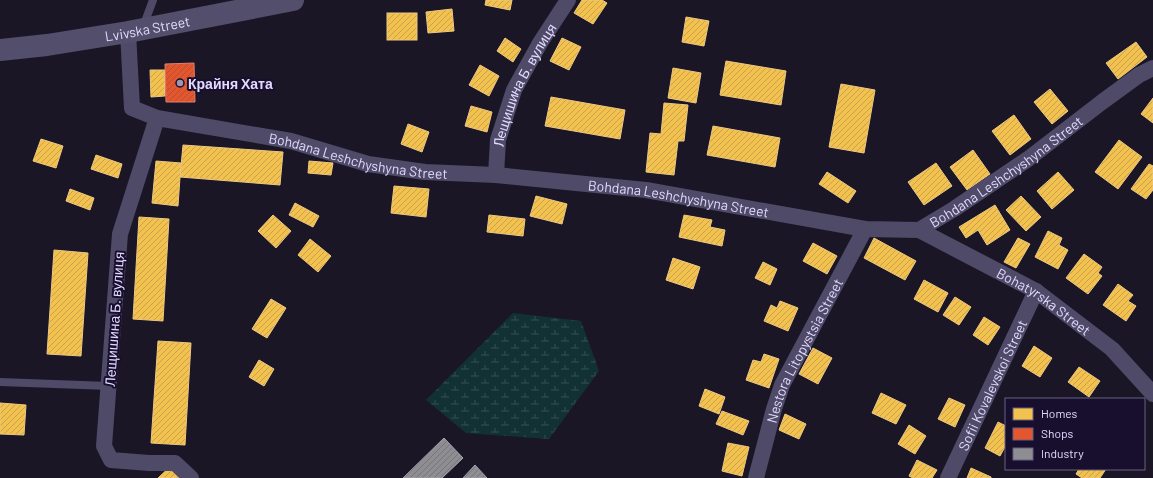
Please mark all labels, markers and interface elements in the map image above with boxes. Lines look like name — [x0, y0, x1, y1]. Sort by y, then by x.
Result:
street label: Lvivska Street — [104, 12, 191, 44]
street label: Лещишина Б. вулиця — [489, 20, 559, 147]
place label: Крайня Хата — [188, 75, 273, 92]
marker: Крайня Хата — [175, 78, 185, 88]
street label: Bohdana Leshchyshyna Street — [926, 112, 1086, 230]
street label: Bohdana Leshchyshyna Street — [267, 129, 448, 181]
street label: Bohdana Leshchyshyna Street — [587, 176, 770, 220]
street label: Лещишина Б. вулиця — [101, 251, 127, 387]
street label: Bohatyrska Street — [994, 264, 1094, 338]
street label: Nestora Litopystsia Street — [762, 275, 846, 425]
street label: Sofii Kovalevskoi Street — [954, 317, 1030, 453]
legend — [1005, 398, 1145, 470]
text: Homes — [1041, 406, 1078, 420]
text: Shops — [1041, 426, 1074, 440]
text: Industry — [1041, 446, 1084, 460]

